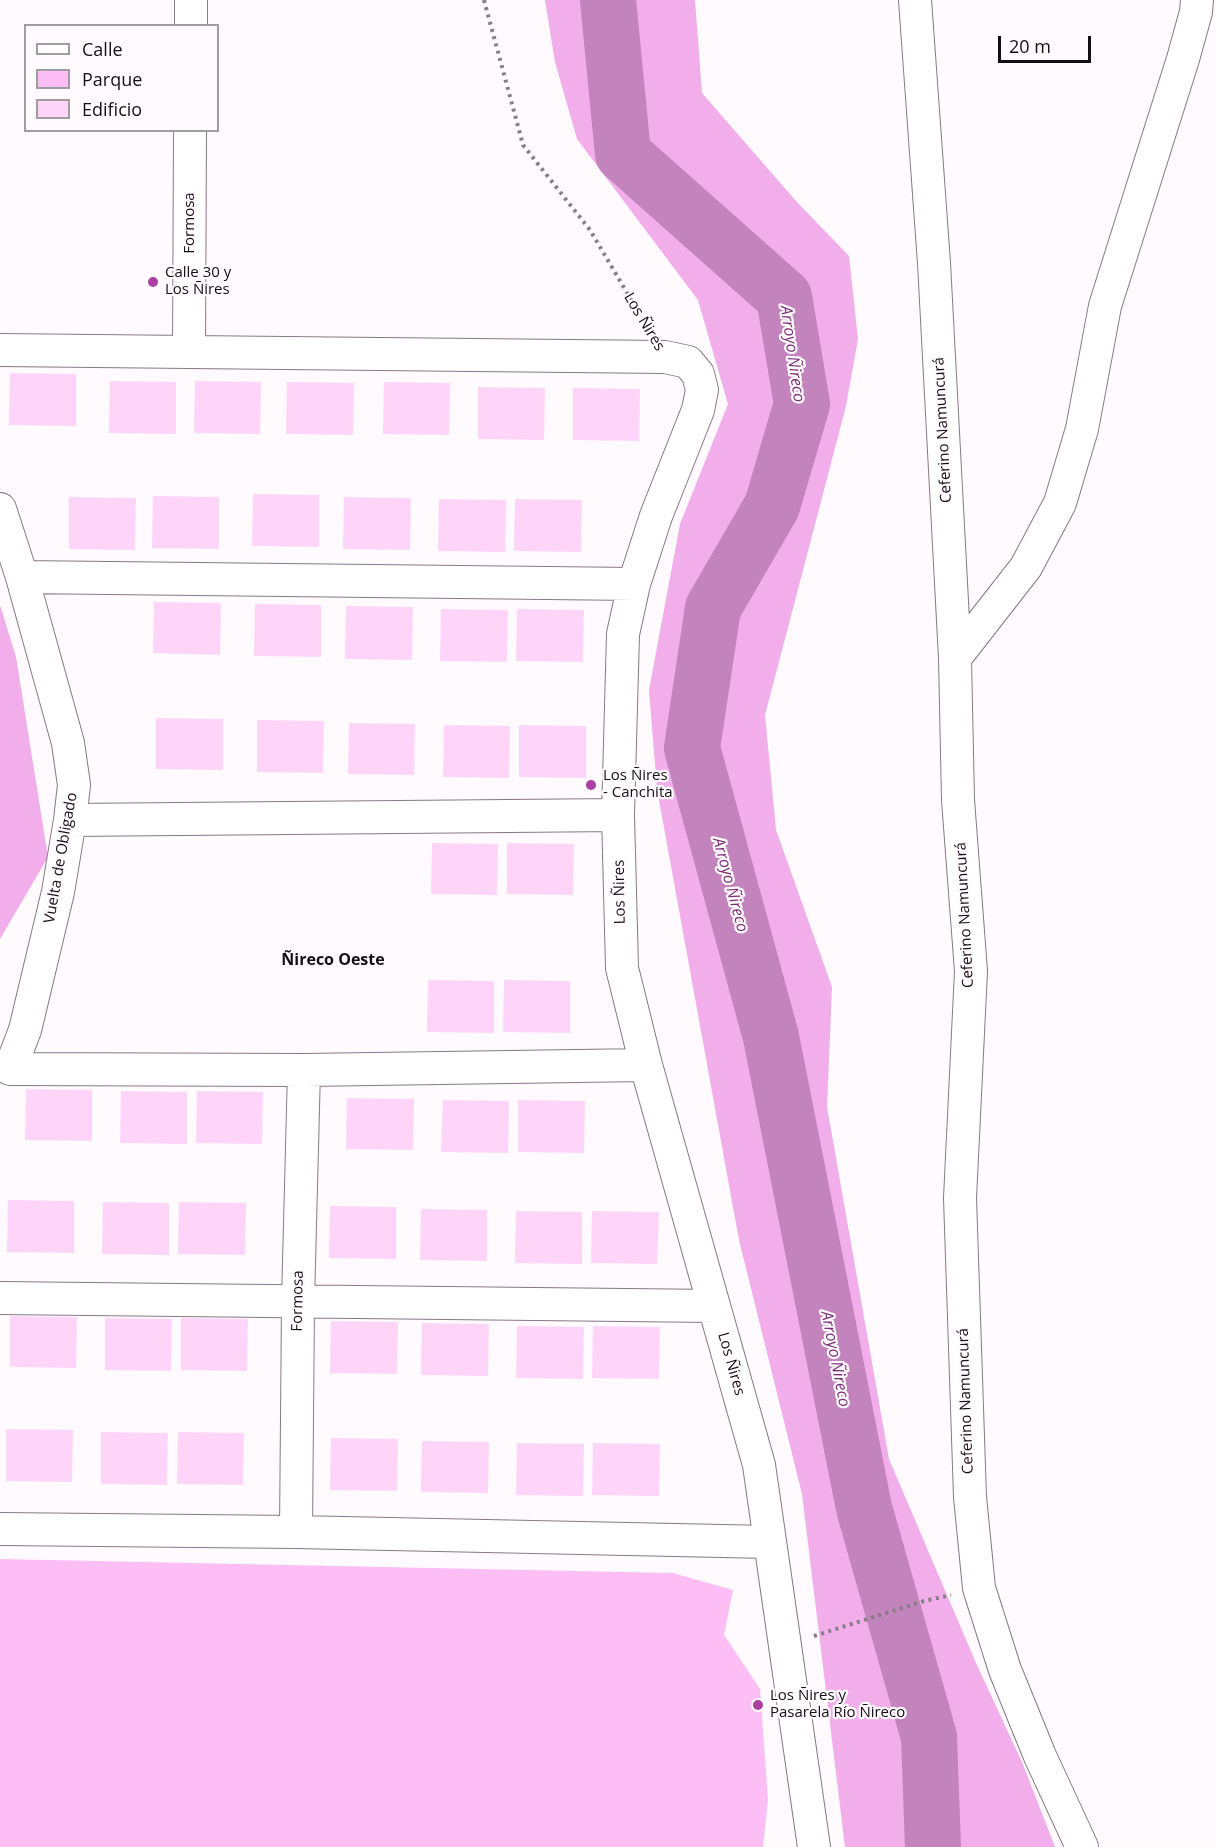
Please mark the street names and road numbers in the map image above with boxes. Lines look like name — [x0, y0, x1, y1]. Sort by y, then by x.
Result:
street label: Formosa — [181, 192, 199, 254]
street label: Los Ñires — [620, 290, 668, 354]
street label: Ceferino Namuncurá — [930, 357, 956, 503]
street label: Vuelta de Obligado — [41, 791, 81, 925]
street label: Ceferino Namuncurá — [952, 842, 978, 988]
street label: Los Ñires — [610, 860, 630, 924]
street label: Formosa — [288, 1270, 308, 1332]
street label: Ceferino Namuncurá — [954, 1328, 978, 1474]
street label: Los Ñires — [713, 1330, 749, 1398]

